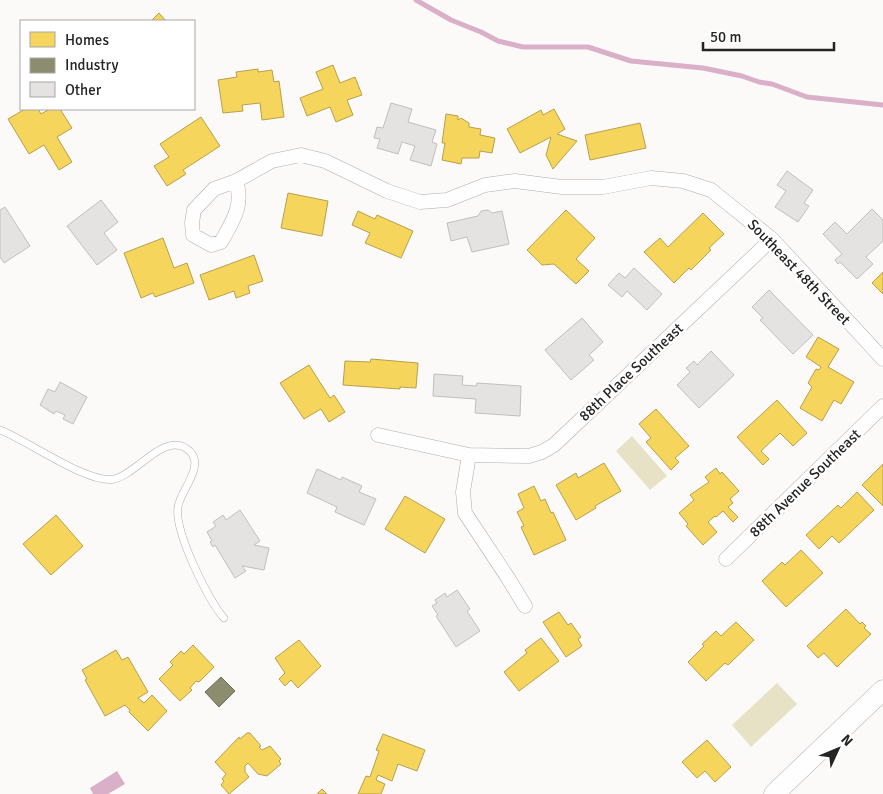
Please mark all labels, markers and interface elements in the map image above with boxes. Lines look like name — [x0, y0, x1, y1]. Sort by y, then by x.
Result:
legend — [20, 20, 195, 110]
scale bar — [703, 20, 834, 52]
text: 50 m — [710, 28, 741, 46]
text: Homes — [65, 31, 109, 49]
text: Industry — [65, 56, 118, 74]
text: Other — [65, 81, 102, 99]
street label: Southeast 48th Street — [744, 215, 854, 329]
street label: 88th Place Southeast — [575, 319, 687, 425]
street label: 88th Avenue Southeast — [746, 425, 864, 541]
north arrow — [813, 724, 863, 774]
text: N — [837, 731, 856, 750]

